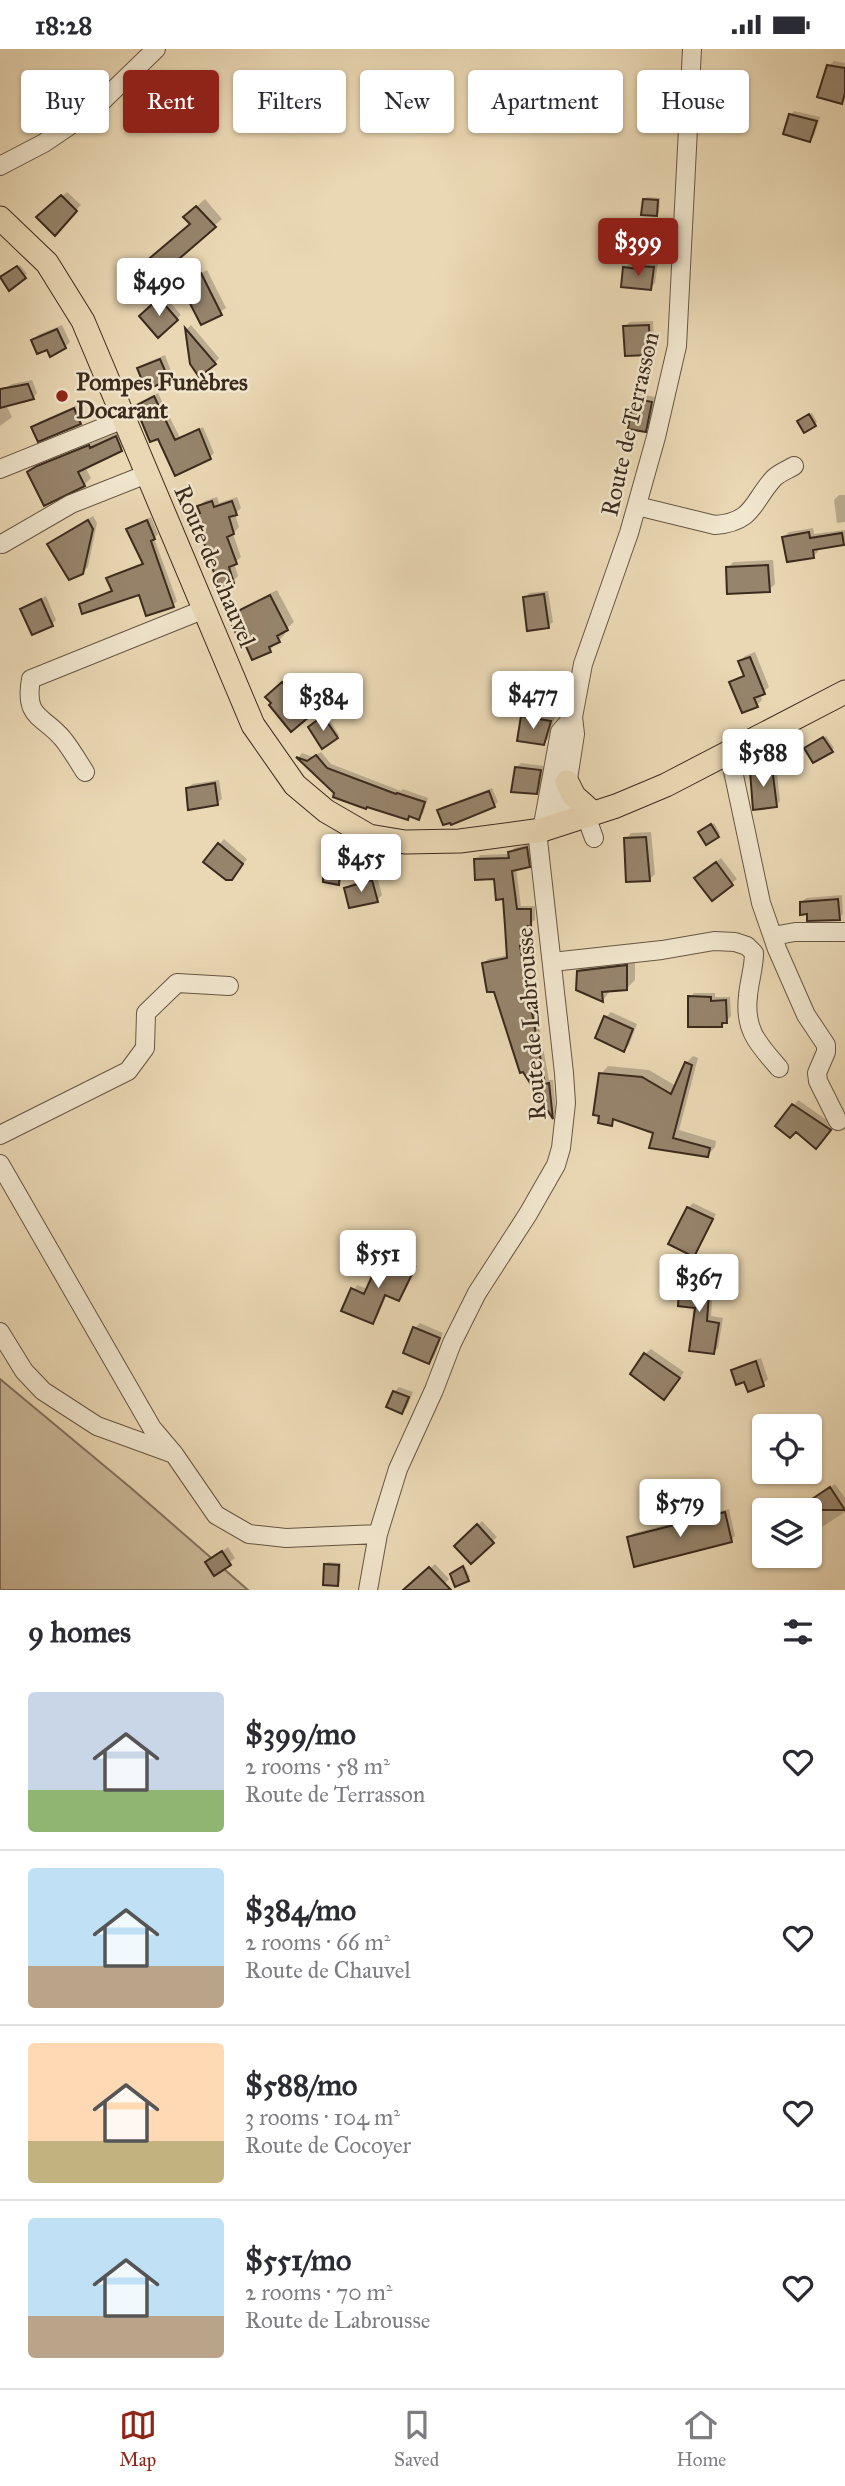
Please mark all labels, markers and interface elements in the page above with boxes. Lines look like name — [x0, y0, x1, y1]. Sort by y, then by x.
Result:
text: 18:28 — [35, 9, 92, 41]
chip: Buy — [21, 70, 109, 133]
chip: Rent — [123, 70, 219, 133]
chip: Filters — [233, 70, 346, 133]
chip: New — [360, 70, 454, 133]
chip: Apartment — [468, 70, 623, 133]
chip: House — [637, 70, 749, 133]
pin: $399 — [597, 219, 679, 278]
text: $399 — [614, 227, 662, 255]
pin: $490 — [118, 259, 200, 318]
text: $490 — [133, 267, 185, 295]
street label: Route de Terrasson — [594, 329, 666, 519]
place label: Pompes Funèbres Docarant — [76, 367, 248, 425]
marker: Pompes Funèbres Docarant — [54, 388, 70, 404]
street label: Route de Chauvel — [167, 481, 263, 652]
pin: $477 — [492, 671, 574, 731]
pin: $384 — [282, 673, 364, 733]
text: $477 — [508, 680, 558, 708]
text: $384 — [299, 682, 347, 710]
pin: $588 — [722, 729, 804, 789]
text: $588 — [739, 738, 787, 766]
pin: $455 — [320, 835, 402, 894]
text: $455 — [337, 843, 385, 871]
street label: Route de Labrousse — [509, 926, 553, 1122]
pin: $551 — [337, 1231, 419, 1290]
text: $551 — [356, 1239, 400, 1267]
pin: $367 — [658, 1255, 740, 1314]
text: $367 — [675, 1263, 723, 1291]
map controls — [752, 1414, 822, 1568]
button: locate — [752, 1414, 822, 1484]
pin: $579 — [639, 1479, 721, 1539]
text: $579 — [655, 1488, 705, 1516]
button: layers — [752, 1498, 822, 1568]
icon: filters — [779, 1613, 817, 1651]
text: 9 homes — [28, 1614, 131, 1650]
text: $399/mo — [245, 1716, 356, 1752]
icon: home — [84, 1720, 168, 1804]
icon: heart — [779, 1743, 817, 1781]
text: 2 rooms · 58 m² — [245, 1752, 390, 1780]
text: Route de Terrasson — [245, 1780, 425, 1808]
text: $384/mo — [245, 1892, 356, 1928]
icon: home — [84, 1896, 168, 1980]
icon: heart — [779, 1919, 817, 1957]
text: 2 rooms · 66 m² — [245, 1928, 390, 1956]
text: Route de Chauvel — [245, 1956, 411, 1984]
text: $588/mo — [245, 2067, 357, 2103]
icon: home — [84, 2071, 168, 2155]
icon: heart — [779, 2094, 817, 2132]
text: 3 rooms · 104 m² — [245, 2103, 400, 2131]
text: Route de Cocoyer — [245, 2131, 411, 2159]
text: $551/mo — [245, 2242, 351, 2278]
icon: home — [84, 2246, 168, 2330]
icon: heart — [779, 2269, 817, 2307]
text: 2 rooms · 70 m² — [245, 2278, 393, 2306]
text: Route de Labrousse — [245, 2306, 430, 2334]
tab: Map — [119, 2406, 157, 2471]
tab: Saved — [394, 2406, 439, 2471]
tab: Home — [677, 2406, 726, 2471]

